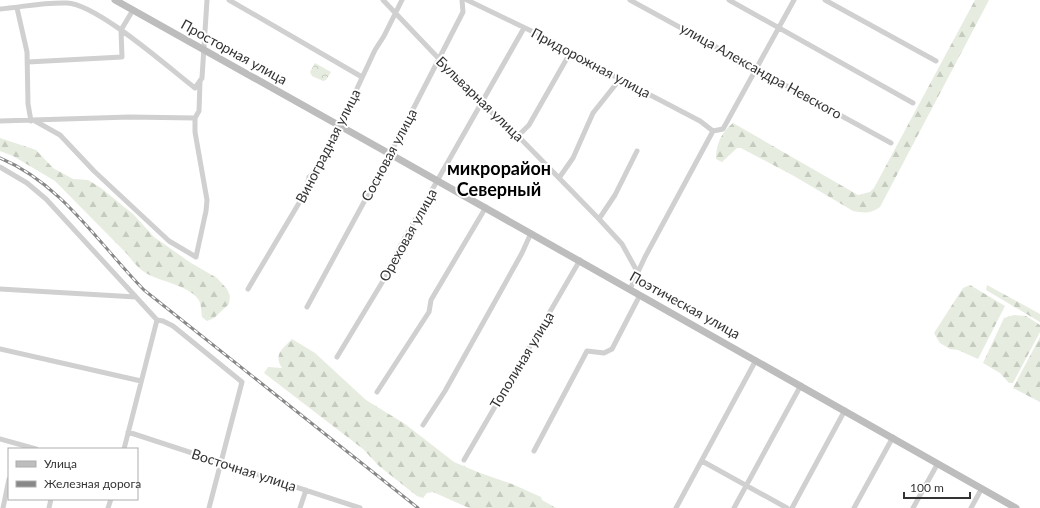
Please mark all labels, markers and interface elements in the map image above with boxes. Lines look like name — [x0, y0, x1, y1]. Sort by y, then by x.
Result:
street label: Просторная улица — [178, 15, 290, 88]
street label: улица Александра Невского — [677, 19, 845, 122]
street label: Придорожная улица — [529, 24, 654, 101]
street label: Бульварная улица — [433, 53, 528, 145]
street label: Виноградная улица — [291, 86, 364, 206]
street label: Сосновая улица — [357, 106, 420, 204]
district label: микрорайон Северный — [447, 157, 551, 200]
street label: Ореховая улица — [375, 185, 440, 284]
street label: Поэтическая улица — [627, 267, 743, 342]
street label: Тополиная улица — [486, 308, 557, 411]
street label: Восточная улица — [190, 445, 299, 494]
legend — [8, 448, 138, 500]
text: Улица — [44, 456, 77, 471]
scale bar — [904, 474, 970, 500]
text: Железная дорога — [44, 476, 141, 491]
text: 100 m — [910, 480, 944, 495]

